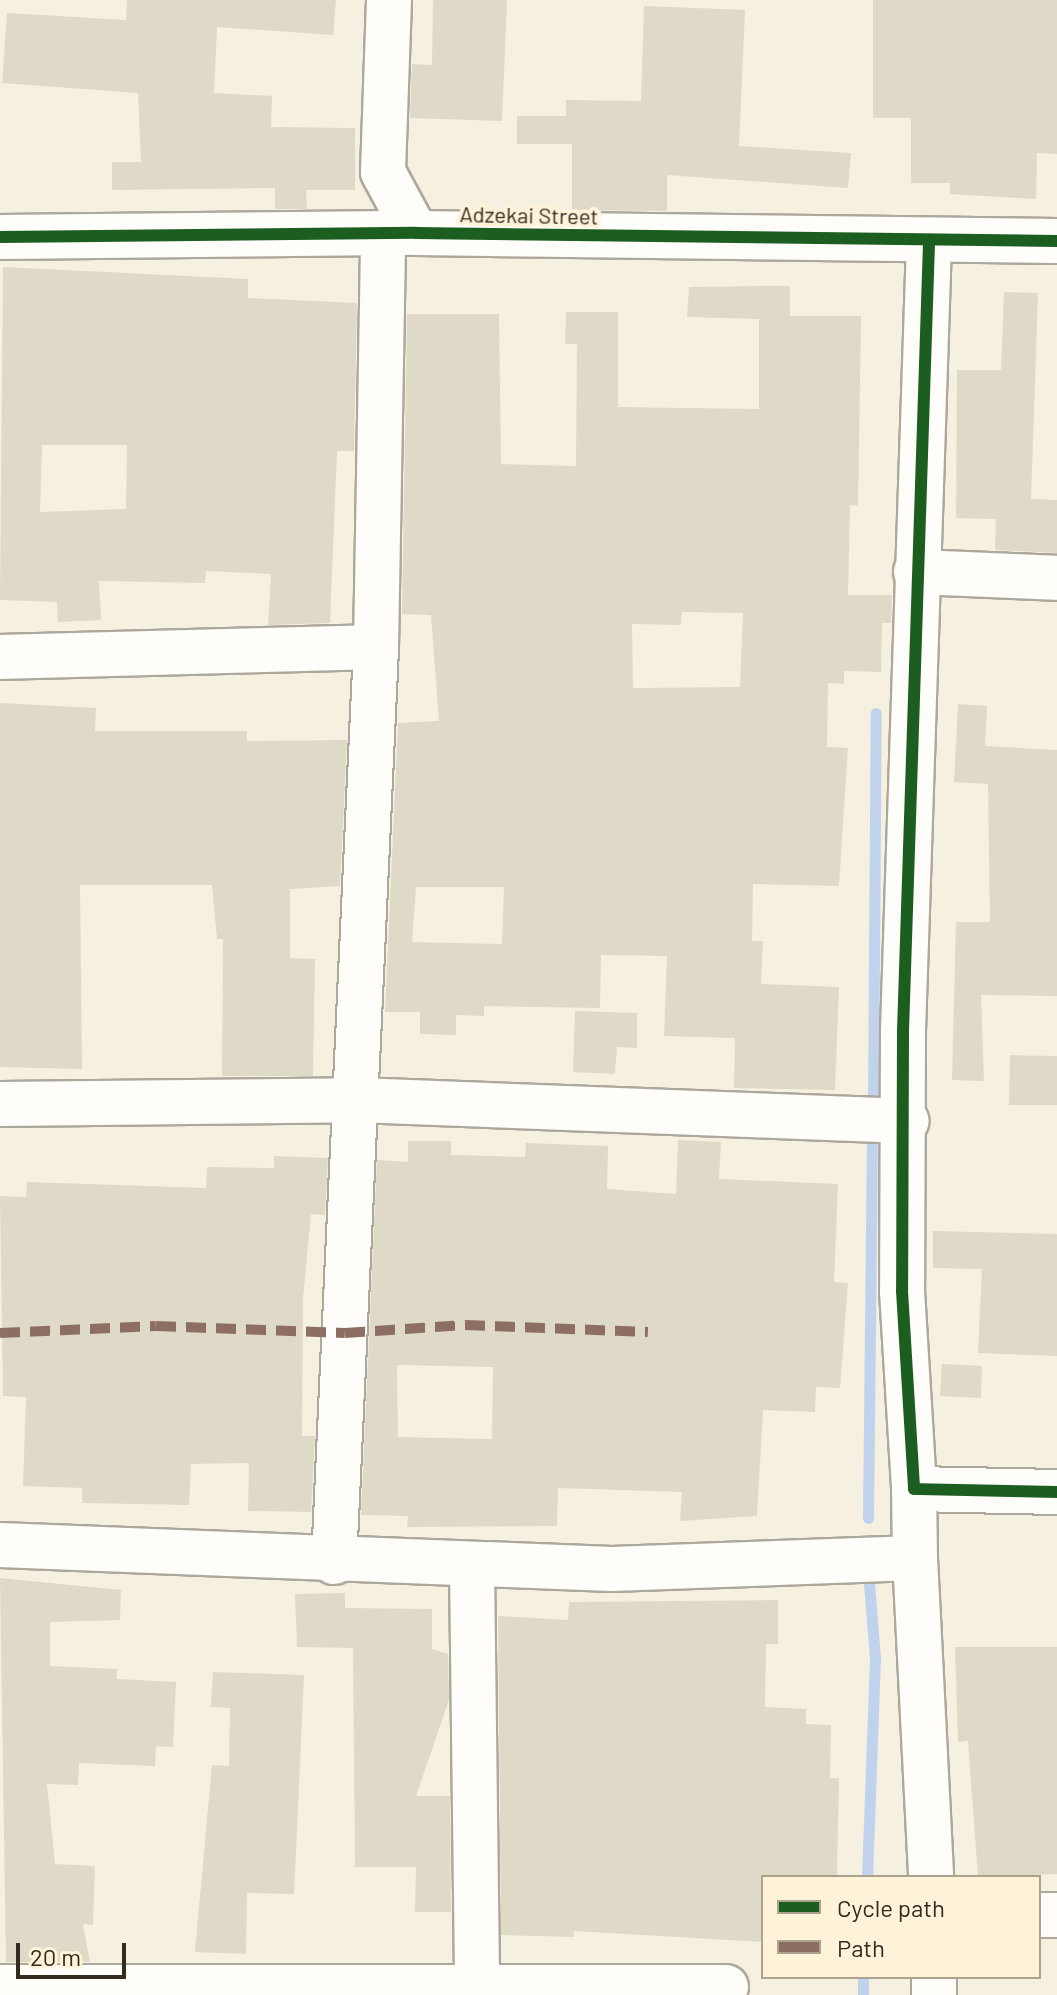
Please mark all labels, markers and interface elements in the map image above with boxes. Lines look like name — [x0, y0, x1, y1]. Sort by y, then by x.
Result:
street label: Adzekai Street — [459, 201, 599, 229]
legend — [761, 1875, 1041, 1979]
text: Cycle path — [837, 1893, 945, 1922]
scale bar — [20, 1927, 130, 1977]
text: Path — [837, 1933, 885, 1962]
text: 20 m — [30, 1942, 81, 1971]

